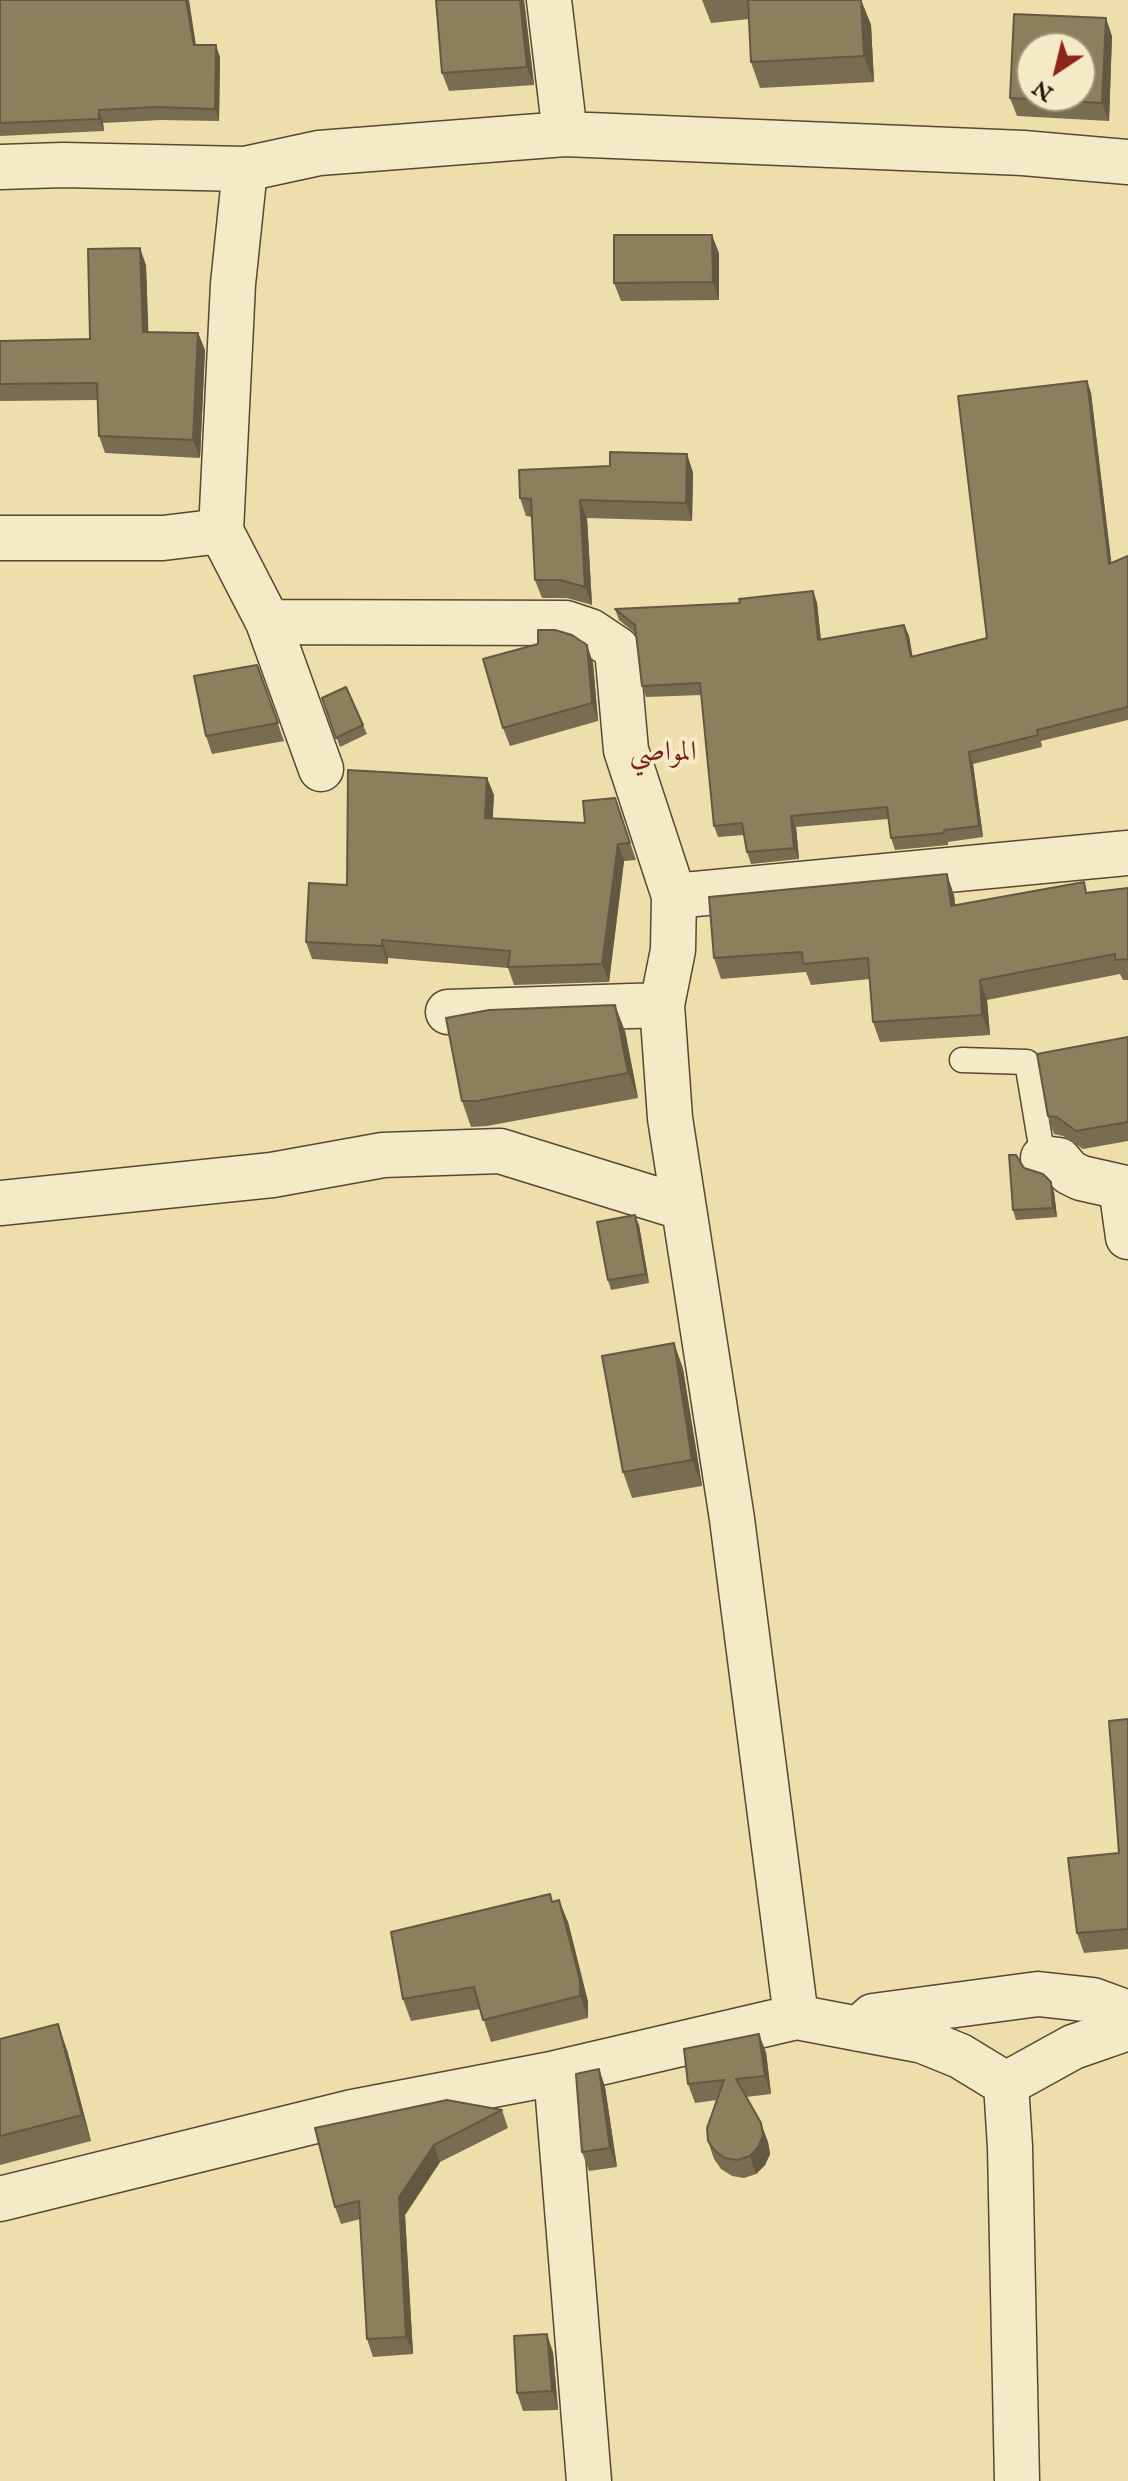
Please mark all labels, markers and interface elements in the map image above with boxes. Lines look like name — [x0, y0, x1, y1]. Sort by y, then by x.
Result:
north arrow — [1016, 32, 1096, 112]
text: N — [1028, 73, 1059, 107]
district label: المواصي — [629, 737, 697, 771]

